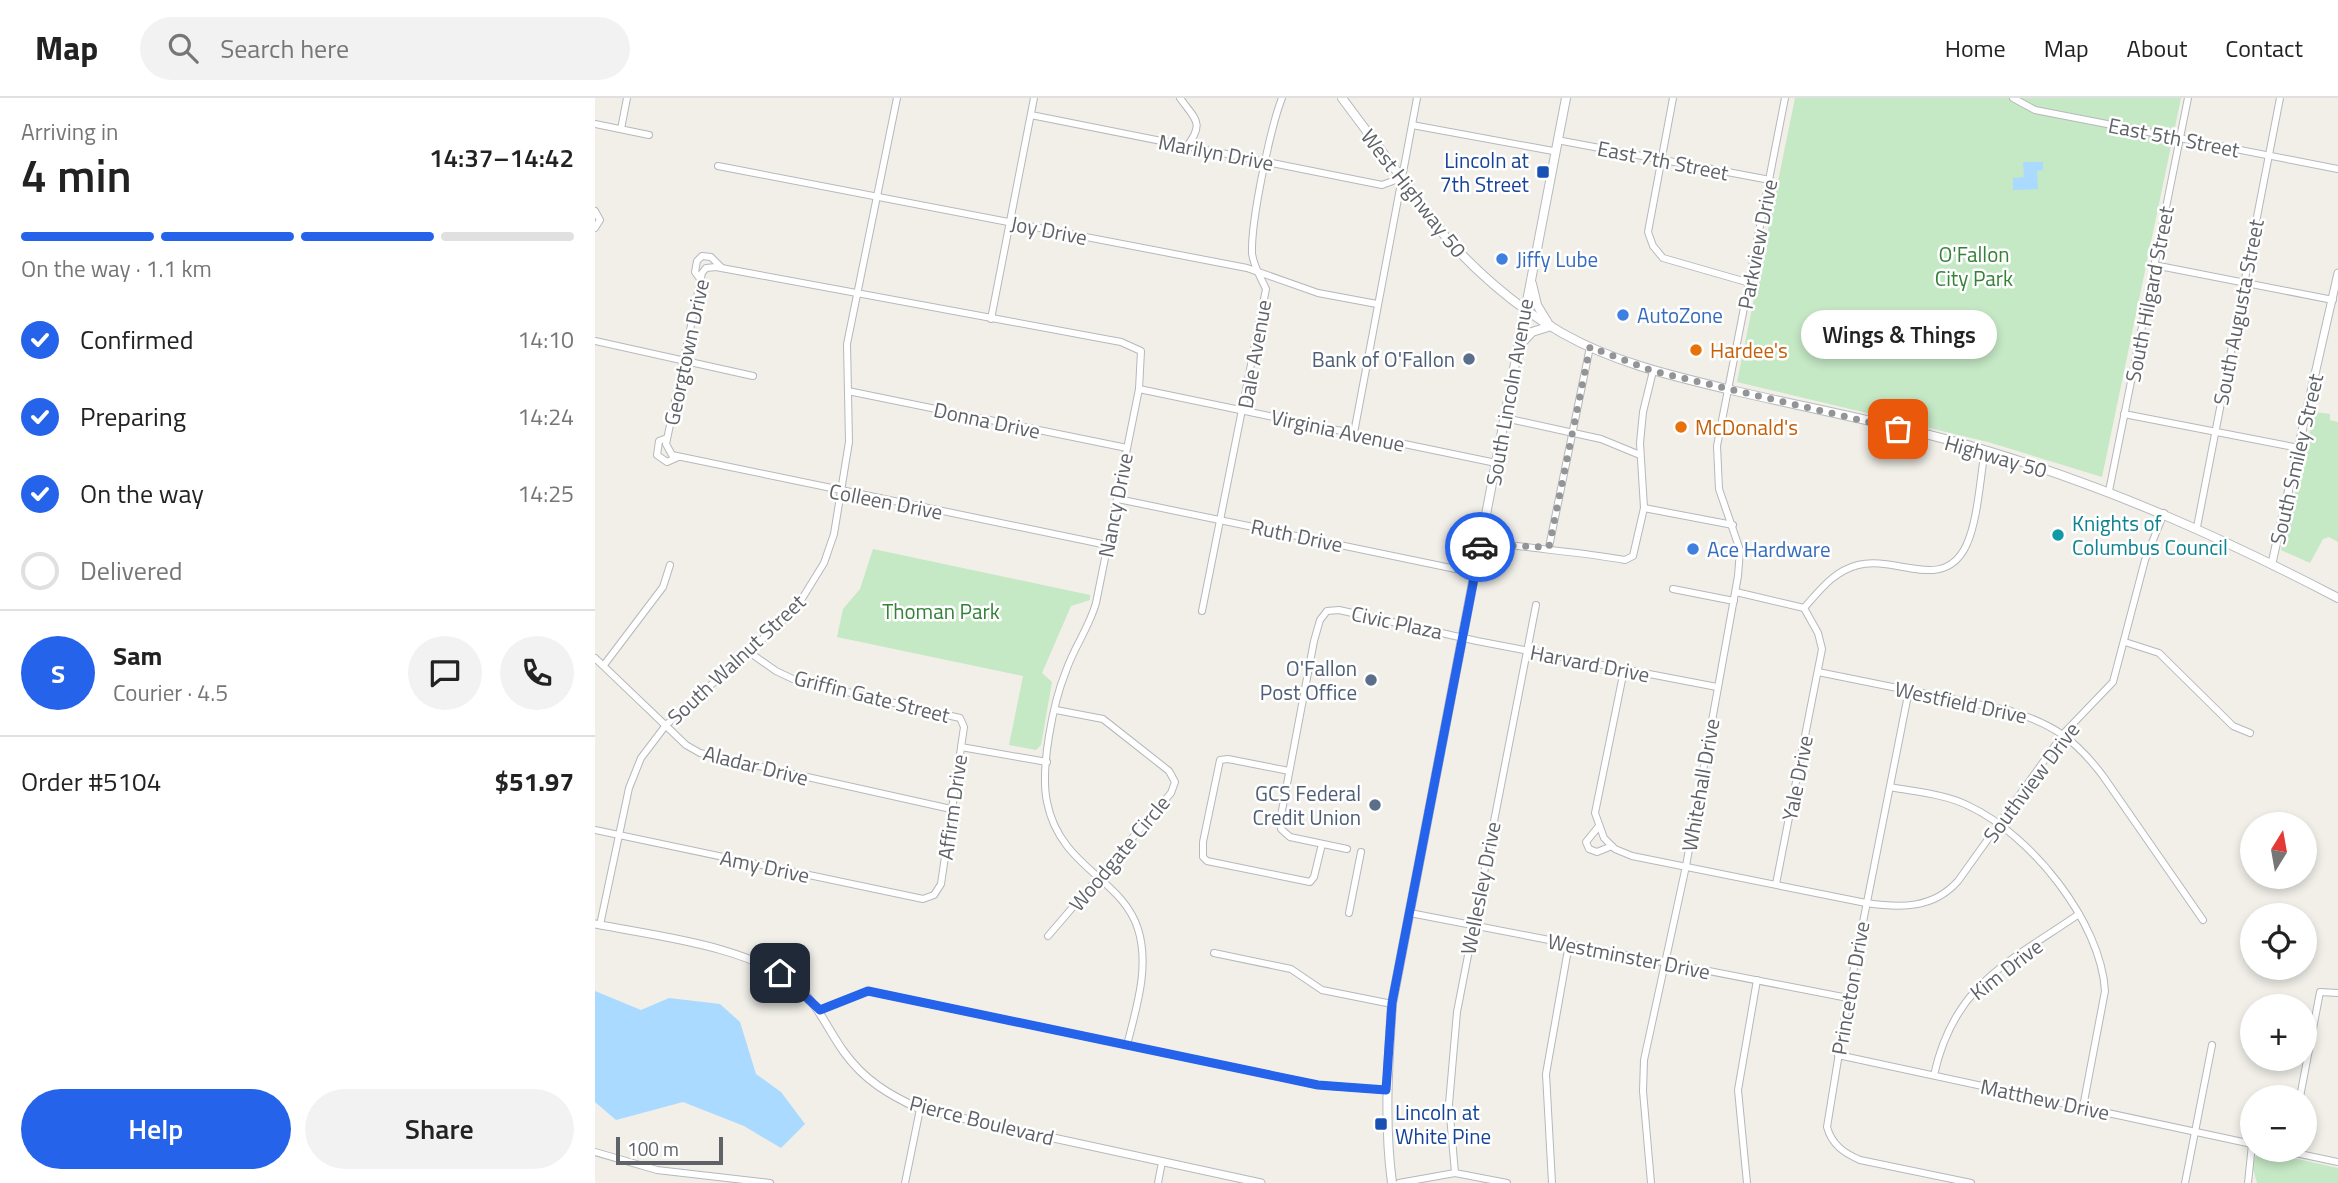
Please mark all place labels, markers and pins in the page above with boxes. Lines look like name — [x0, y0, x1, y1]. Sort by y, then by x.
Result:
place label: Lincoln at 7th Street — [1440, 144, 1530, 200]
marker: Lincoln at 7th Street — [1535, 164, 1551, 180]
place label: Jiffy Lube — [1516, 243, 1598, 275]
marker: Jiffy Lube — [1494, 251, 1510, 267]
place label: AutoZone — [1637, 299, 1723, 331]
marker: AutoZone — [1615, 307, 1631, 323]
callout: Wings & Things — [1800, 310, 1996, 359]
place label: Hardee's — [1710, 334, 1788, 366]
marker: Hardee's — [1688, 342, 1704, 358]
place label: Bank of O'Fallon — [1312, 343, 1455, 375]
marker: Bank of O'Fallon — [1461, 351, 1477, 367]
pin — [1868, 399, 1928, 459]
place label: McDonald's — [1695, 411, 1798, 443]
marker: McDonald's — [1673, 419, 1689, 435]
place label: Knights of Columbus Council — [2072, 507, 2228, 563]
marker: Knights of Columbus Council — [2050, 527, 2066, 543]
place label: Ace Hardware — [1707, 533, 1831, 565]
marker: Ace Hardware — [1685, 541, 1701, 557]
place label: O'Fallon Post Office — [1260, 652, 1357, 708]
marker: O'Fallon Post Office — [1363, 672, 1379, 688]
place label: GCS Federal Credit Union — [1253, 777, 1361, 833]
marker: GCS Federal Credit Union — [1367, 797, 1383, 813]
pin — [750, 943, 810, 1003]
place label: Lincoln at White Pine — [1395, 1096, 1491, 1152]
marker: Lincoln at White Pine — [1373, 1116, 1389, 1132]

